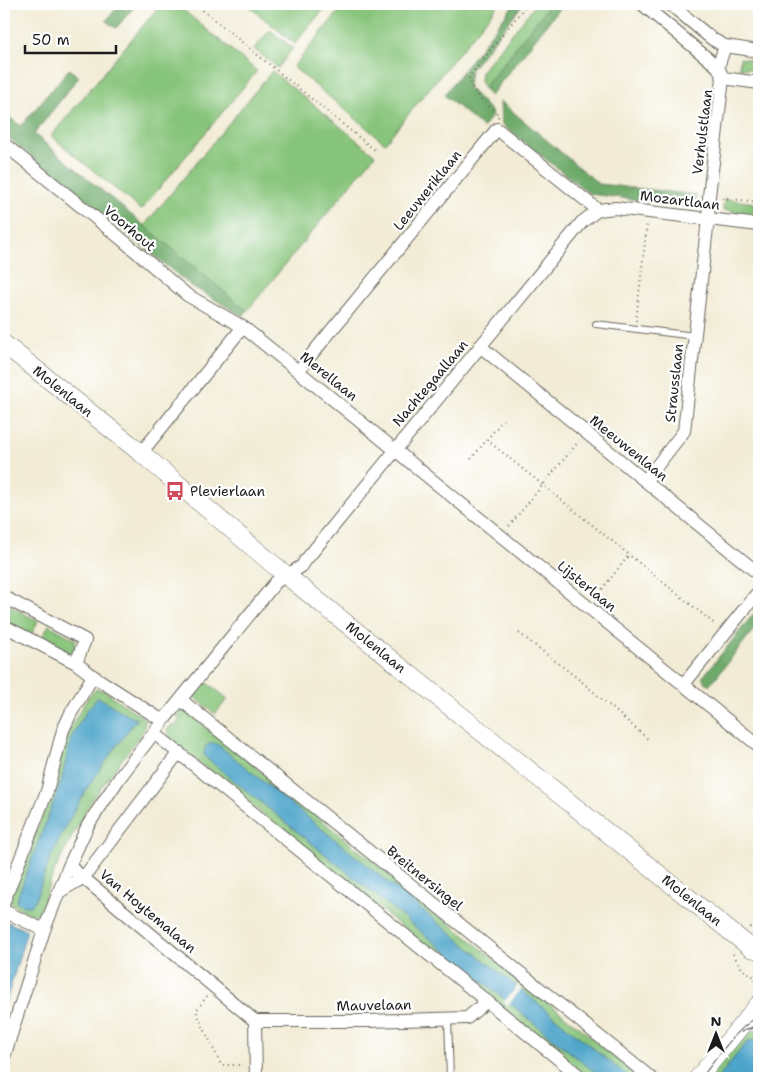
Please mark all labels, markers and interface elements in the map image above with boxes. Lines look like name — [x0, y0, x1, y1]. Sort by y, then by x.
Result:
scale bar — [25, 22, 116, 54]
text: 50 m — [32, 30, 70, 50]
street label: Verhulstlaan — [688, 88, 716, 176]
street label: Leeuweriklaan — [389, 146, 465, 234]
street label: Mozartlaan — [639, 186, 721, 214]
street label: Voorhout — [100, 201, 160, 255]
street label: Nachtegaallaan — [388, 336, 472, 430]
street label: Strausslaan — [661, 342, 687, 423]
street label: Merellaan — [297, 347, 362, 405]
street label: Molenlaan — [29, 361, 97, 421]
street label: Meeuwenlaan — [586, 411, 672, 485]
bus stop icon: Plevierlaan — [164, 480, 186, 502]
place label: Plevierlaan — [190, 482, 266, 500]
street label: Lijsterlaan — [554, 557, 621, 616]
street label: Molenlaan — [342, 617, 410, 677]
street label: Breitnersingel — [383, 842, 467, 915]
street label: Van Hoytemalaan — [96, 865, 200, 957]
street label: Molenlaan — [658, 870, 726, 930]
street label: Mauvelaan — [336, 995, 412, 1015]
north arrow — [690, 1010, 740, 1060]
text: N — [710, 1012, 722, 1030]

